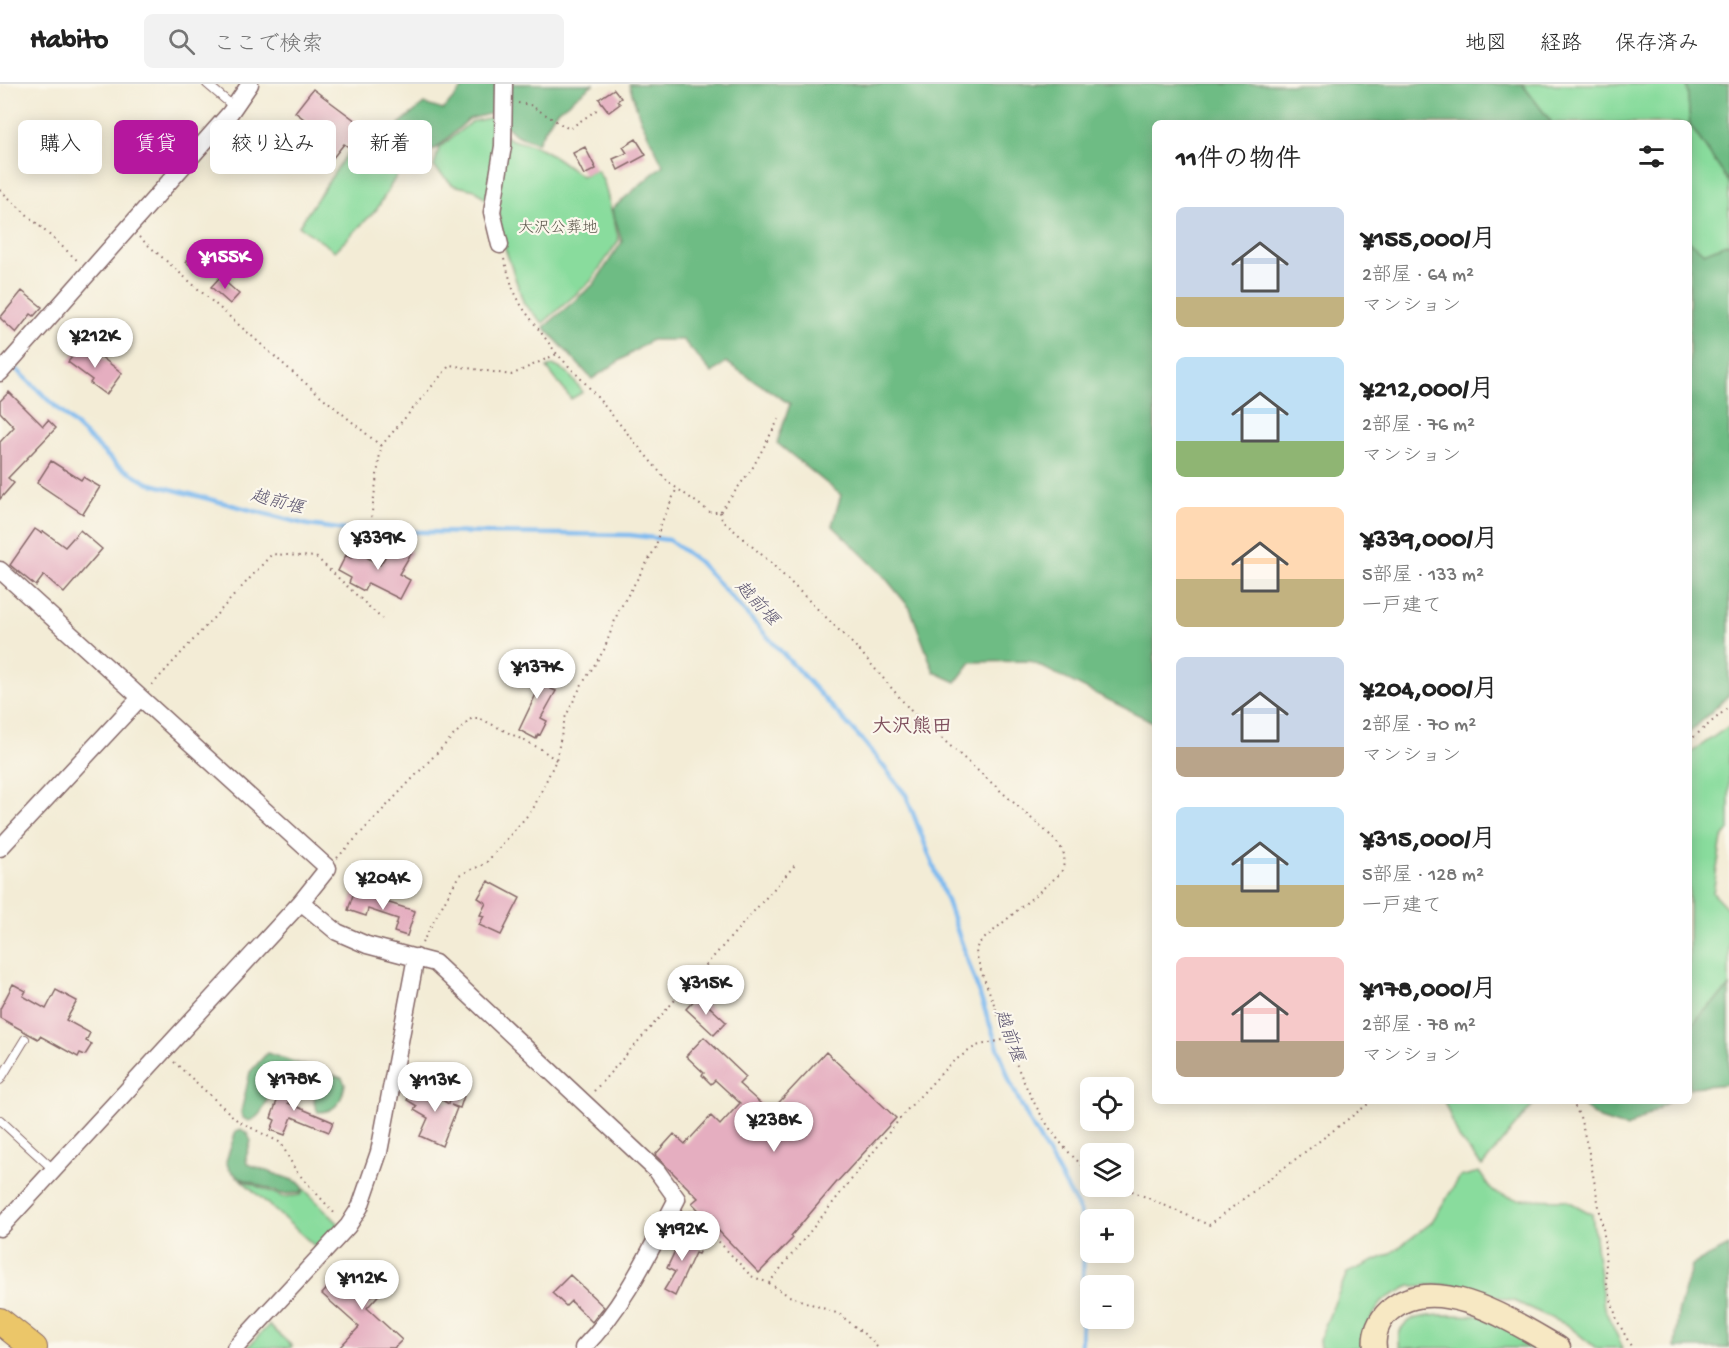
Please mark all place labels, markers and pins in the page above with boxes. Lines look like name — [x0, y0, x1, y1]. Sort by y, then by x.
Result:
pin: ¥155K — [183, 239, 267, 290]
pin: ¥212K — [53, 318, 137, 369]
pin: ¥339K — [336, 520, 420, 571]
pin: ¥137K — [495, 649, 579, 700]
pin: ¥204K — [341, 860, 425, 911]
pin: ¥315K — [664, 965, 748, 1016]
pin: ¥178K — [252, 1061, 336, 1112]
pin: ¥113K — [393, 1062, 477, 1113]
pin: ¥238K — [732, 1102, 816, 1153]
pin: ¥192K — [640, 1211, 724, 1262]
pin: ¥112K — [320, 1260, 404, 1311]

